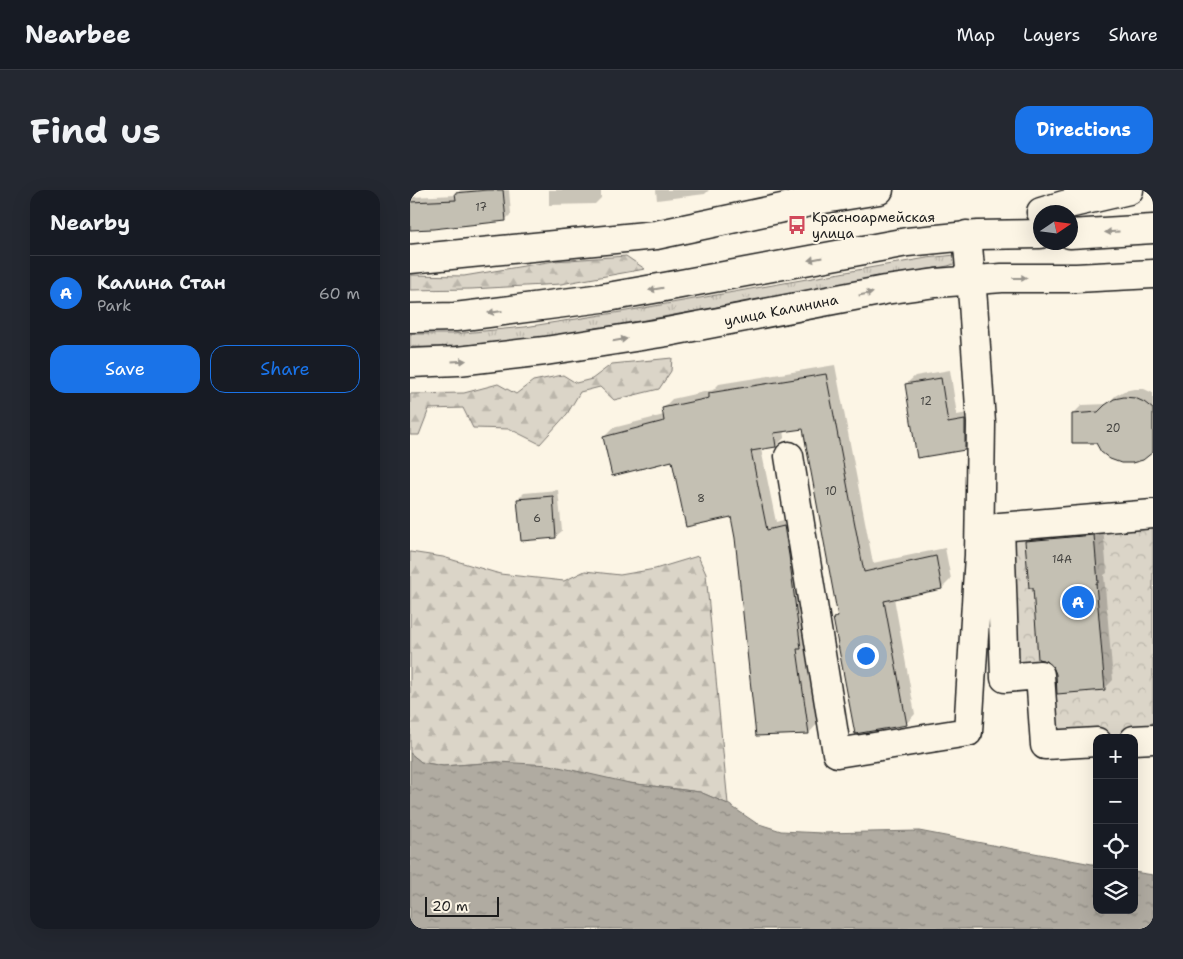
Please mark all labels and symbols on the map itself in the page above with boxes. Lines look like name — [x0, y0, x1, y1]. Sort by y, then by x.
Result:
house number: 17 — [475, 200, 487, 215]
north arrow — [1033, 205, 1078, 250]
place label: Красноармейская улица — [812, 208, 935, 242]
bus stop icon: Красноармейская улица — [786, 214, 808, 236]
one-way arrow — [1104, 228, 1120, 236]
one-way arrow — [807, 255, 823, 263]
one-way arrow — [1012, 274, 1028, 282]
one-way arrow — [647, 285, 663, 293]
street label: улица Калинина — [723, 290, 840, 330]
one-way arrow — [858, 290, 873, 298]
one-way arrow — [487, 309, 503, 317]
one-way arrow — [612, 335, 628, 343]
one-way arrow — [451, 356, 467, 364]
house number: 12 — [920, 394, 932, 409]
house number: 20 — [1105, 421, 1121, 436]
house number: 10 — [825, 484, 837, 499]
house number: 8 — [697, 491, 705, 506]
house number: 6 — [533, 511, 541, 526]
house number: 14А — [1052, 552, 1072, 567]
pin: A — [1062, 583, 1094, 621]
your location — [853, 643, 879, 669]
scale bar — [425, 894, 499, 917]

